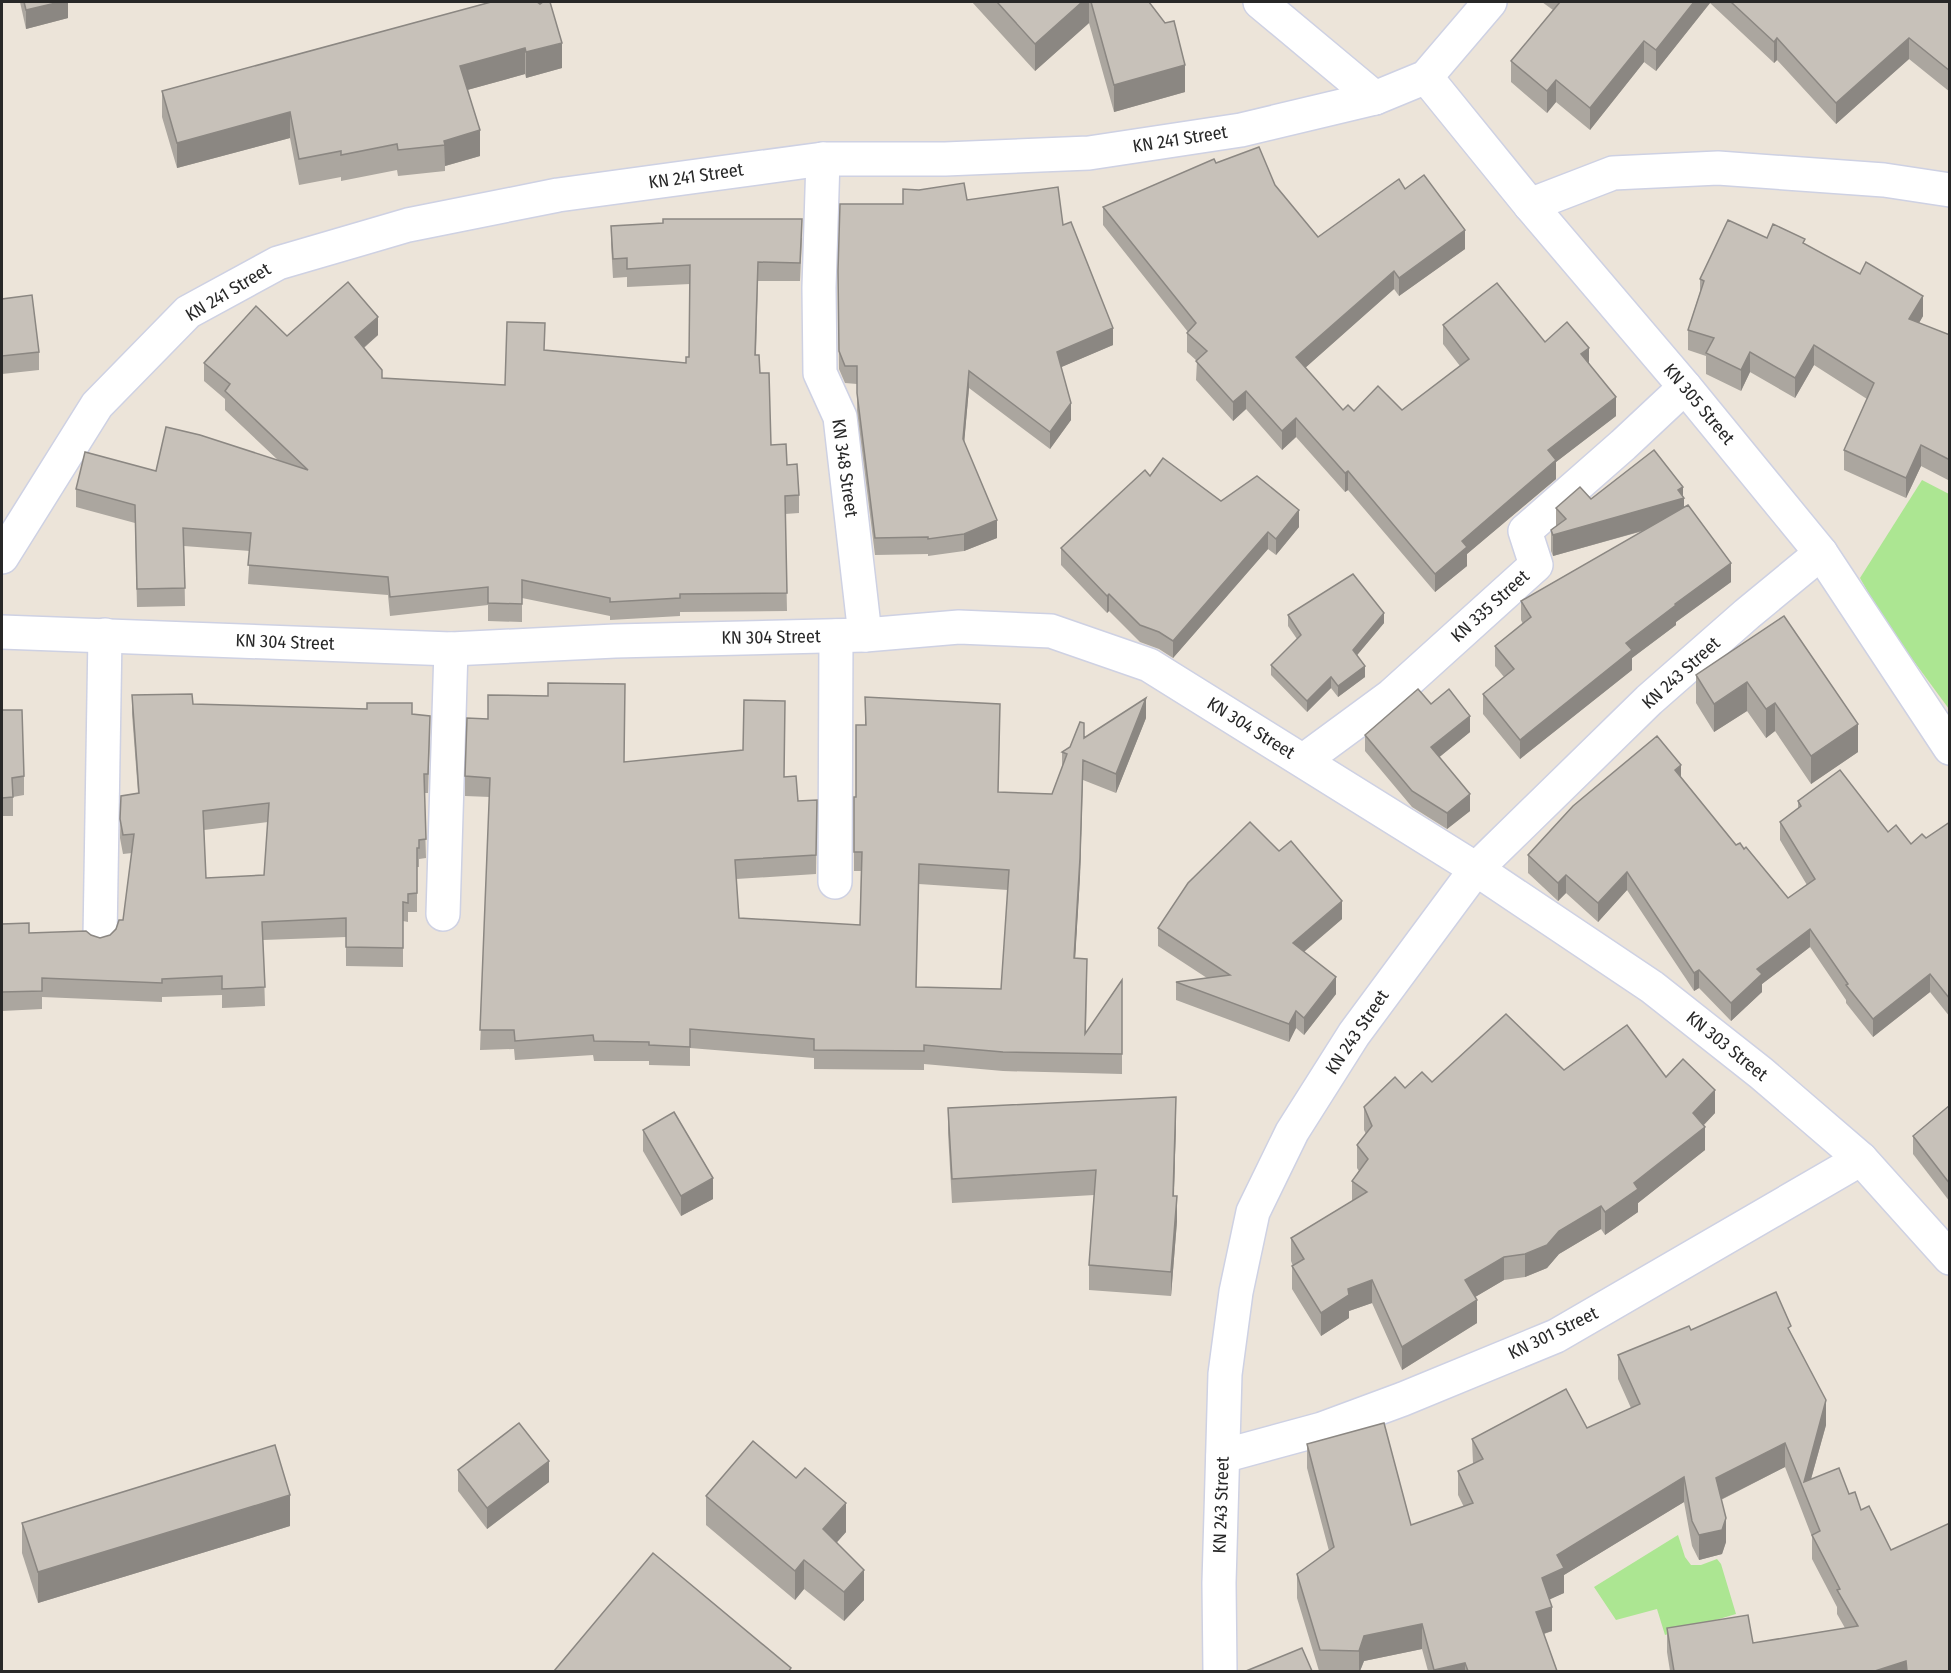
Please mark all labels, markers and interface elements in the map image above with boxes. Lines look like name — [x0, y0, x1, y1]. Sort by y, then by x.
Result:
street label: KN 241 Street — [1131, 121, 1229, 157]
street label: KN 241 Street — [647, 158, 745, 194]
street label: KN 241 Street — [181, 258, 275, 326]
street label: KN 305 Street — [1659, 359, 1739, 449]
street label: KN 348 Street — [827, 417, 863, 519]
street label: KN 335 Street — [1446, 565, 1534, 647]
street label: KN 304 Street — [721, 625, 821, 649]
street label: KN 304 Street — [235, 629, 335, 655]
street label: KN 243 Street — [1637, 632, 1725, 714]
street label: KN 304 Street — [1203, 692, 1299, 764]
street label: KN 243 Street — [1321, 985, 1393, 1078]
street label: KN 303 Street — [1682, 1006, 1772, 1086]
street label: KN 301 Street — [1504, 1302, 1602, 1364]
street label: KN 243 Street — [1208, 1456, 1234, 1554]

